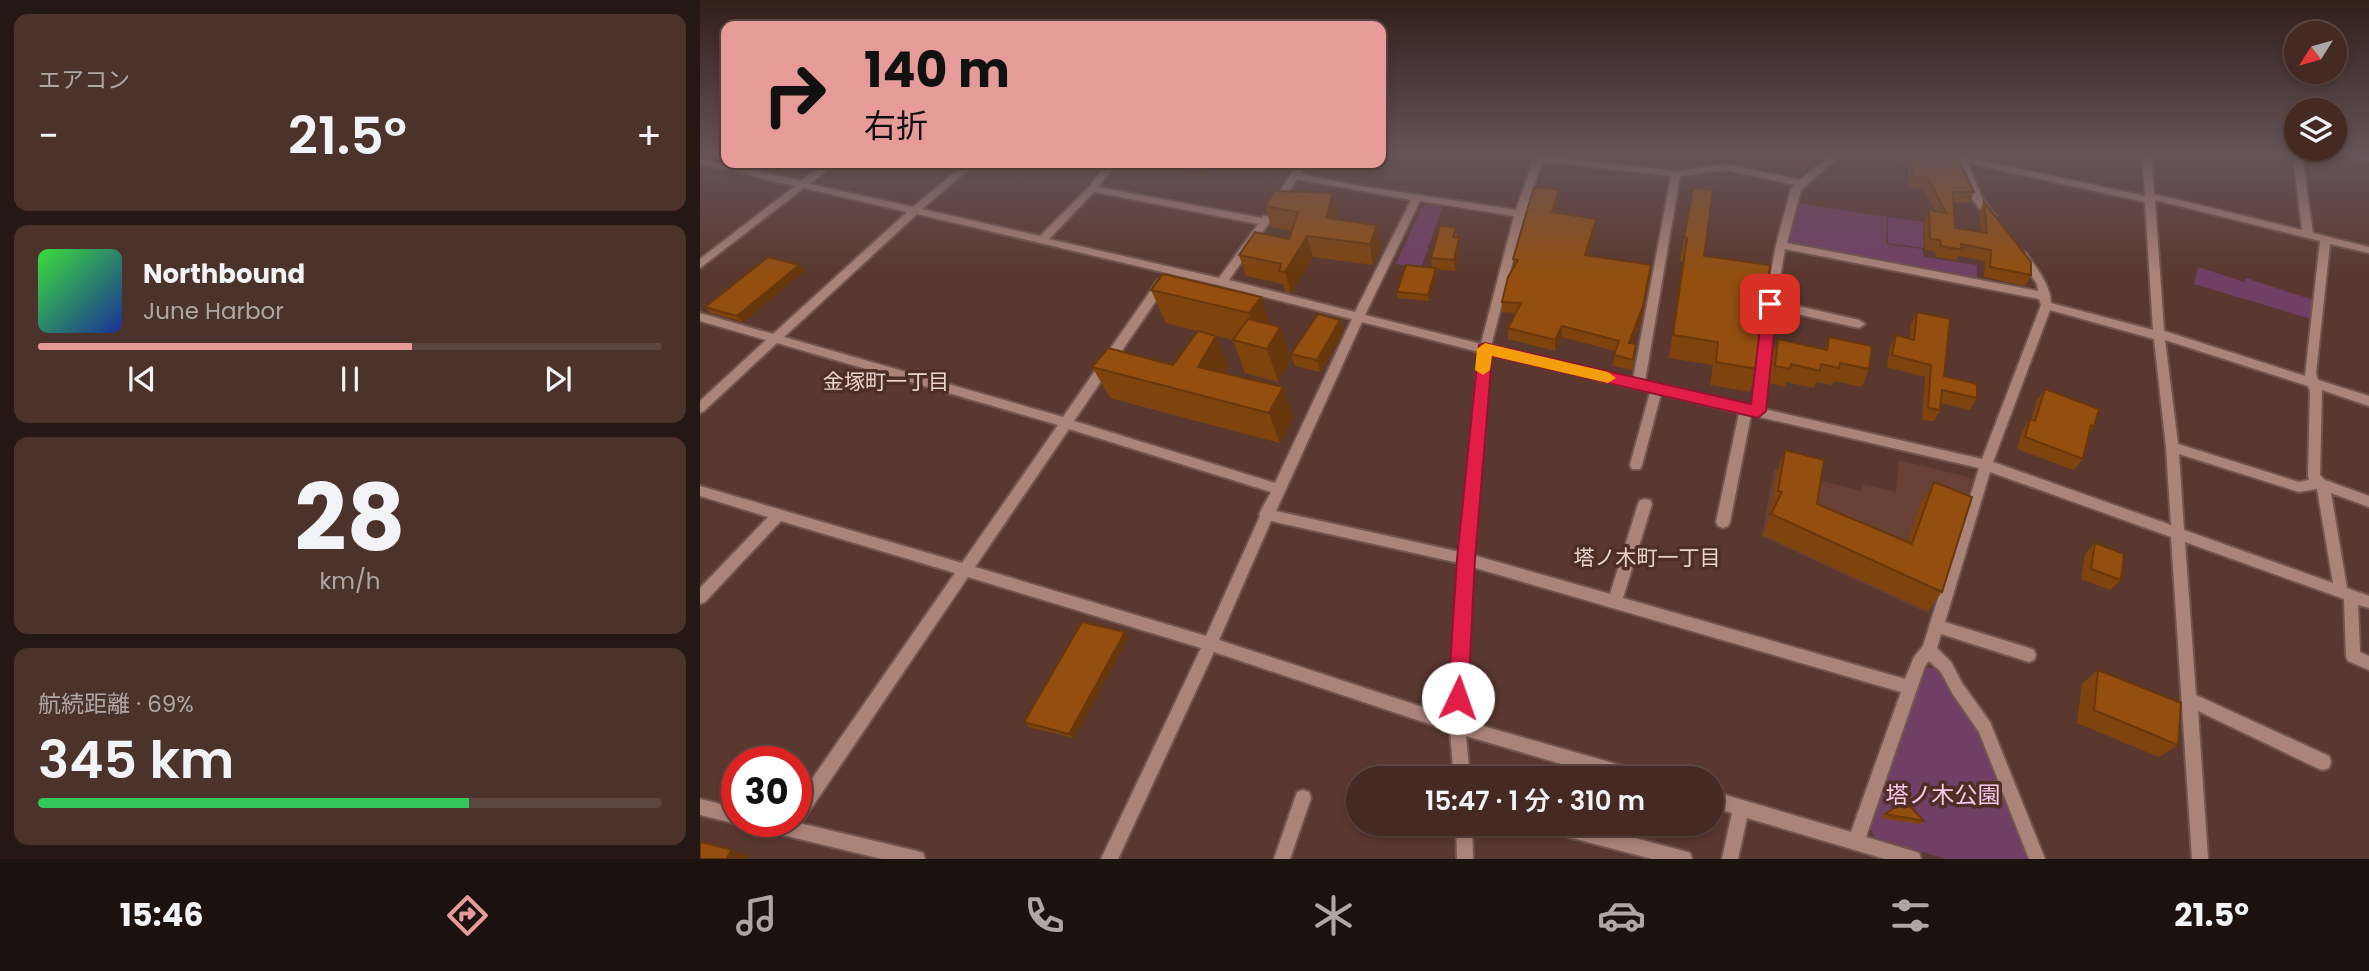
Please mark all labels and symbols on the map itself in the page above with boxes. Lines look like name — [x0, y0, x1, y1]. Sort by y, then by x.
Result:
north arrow — [2284, 21, 2347, 84]
pin — [1740, 274, 1800, 334]
district label: 金塚町一丁目 — [823, 367, 949, 396]
district label: 塔ノ木町一丁目 — [1574, 543, 1721, 572]
position arrow — [1421, 661, 1495, 735]
speed limit sign: 30 — [721, 746, 812, 837]
park label: 塔ノ木公園 — [1886, 779, 2001, 811]

